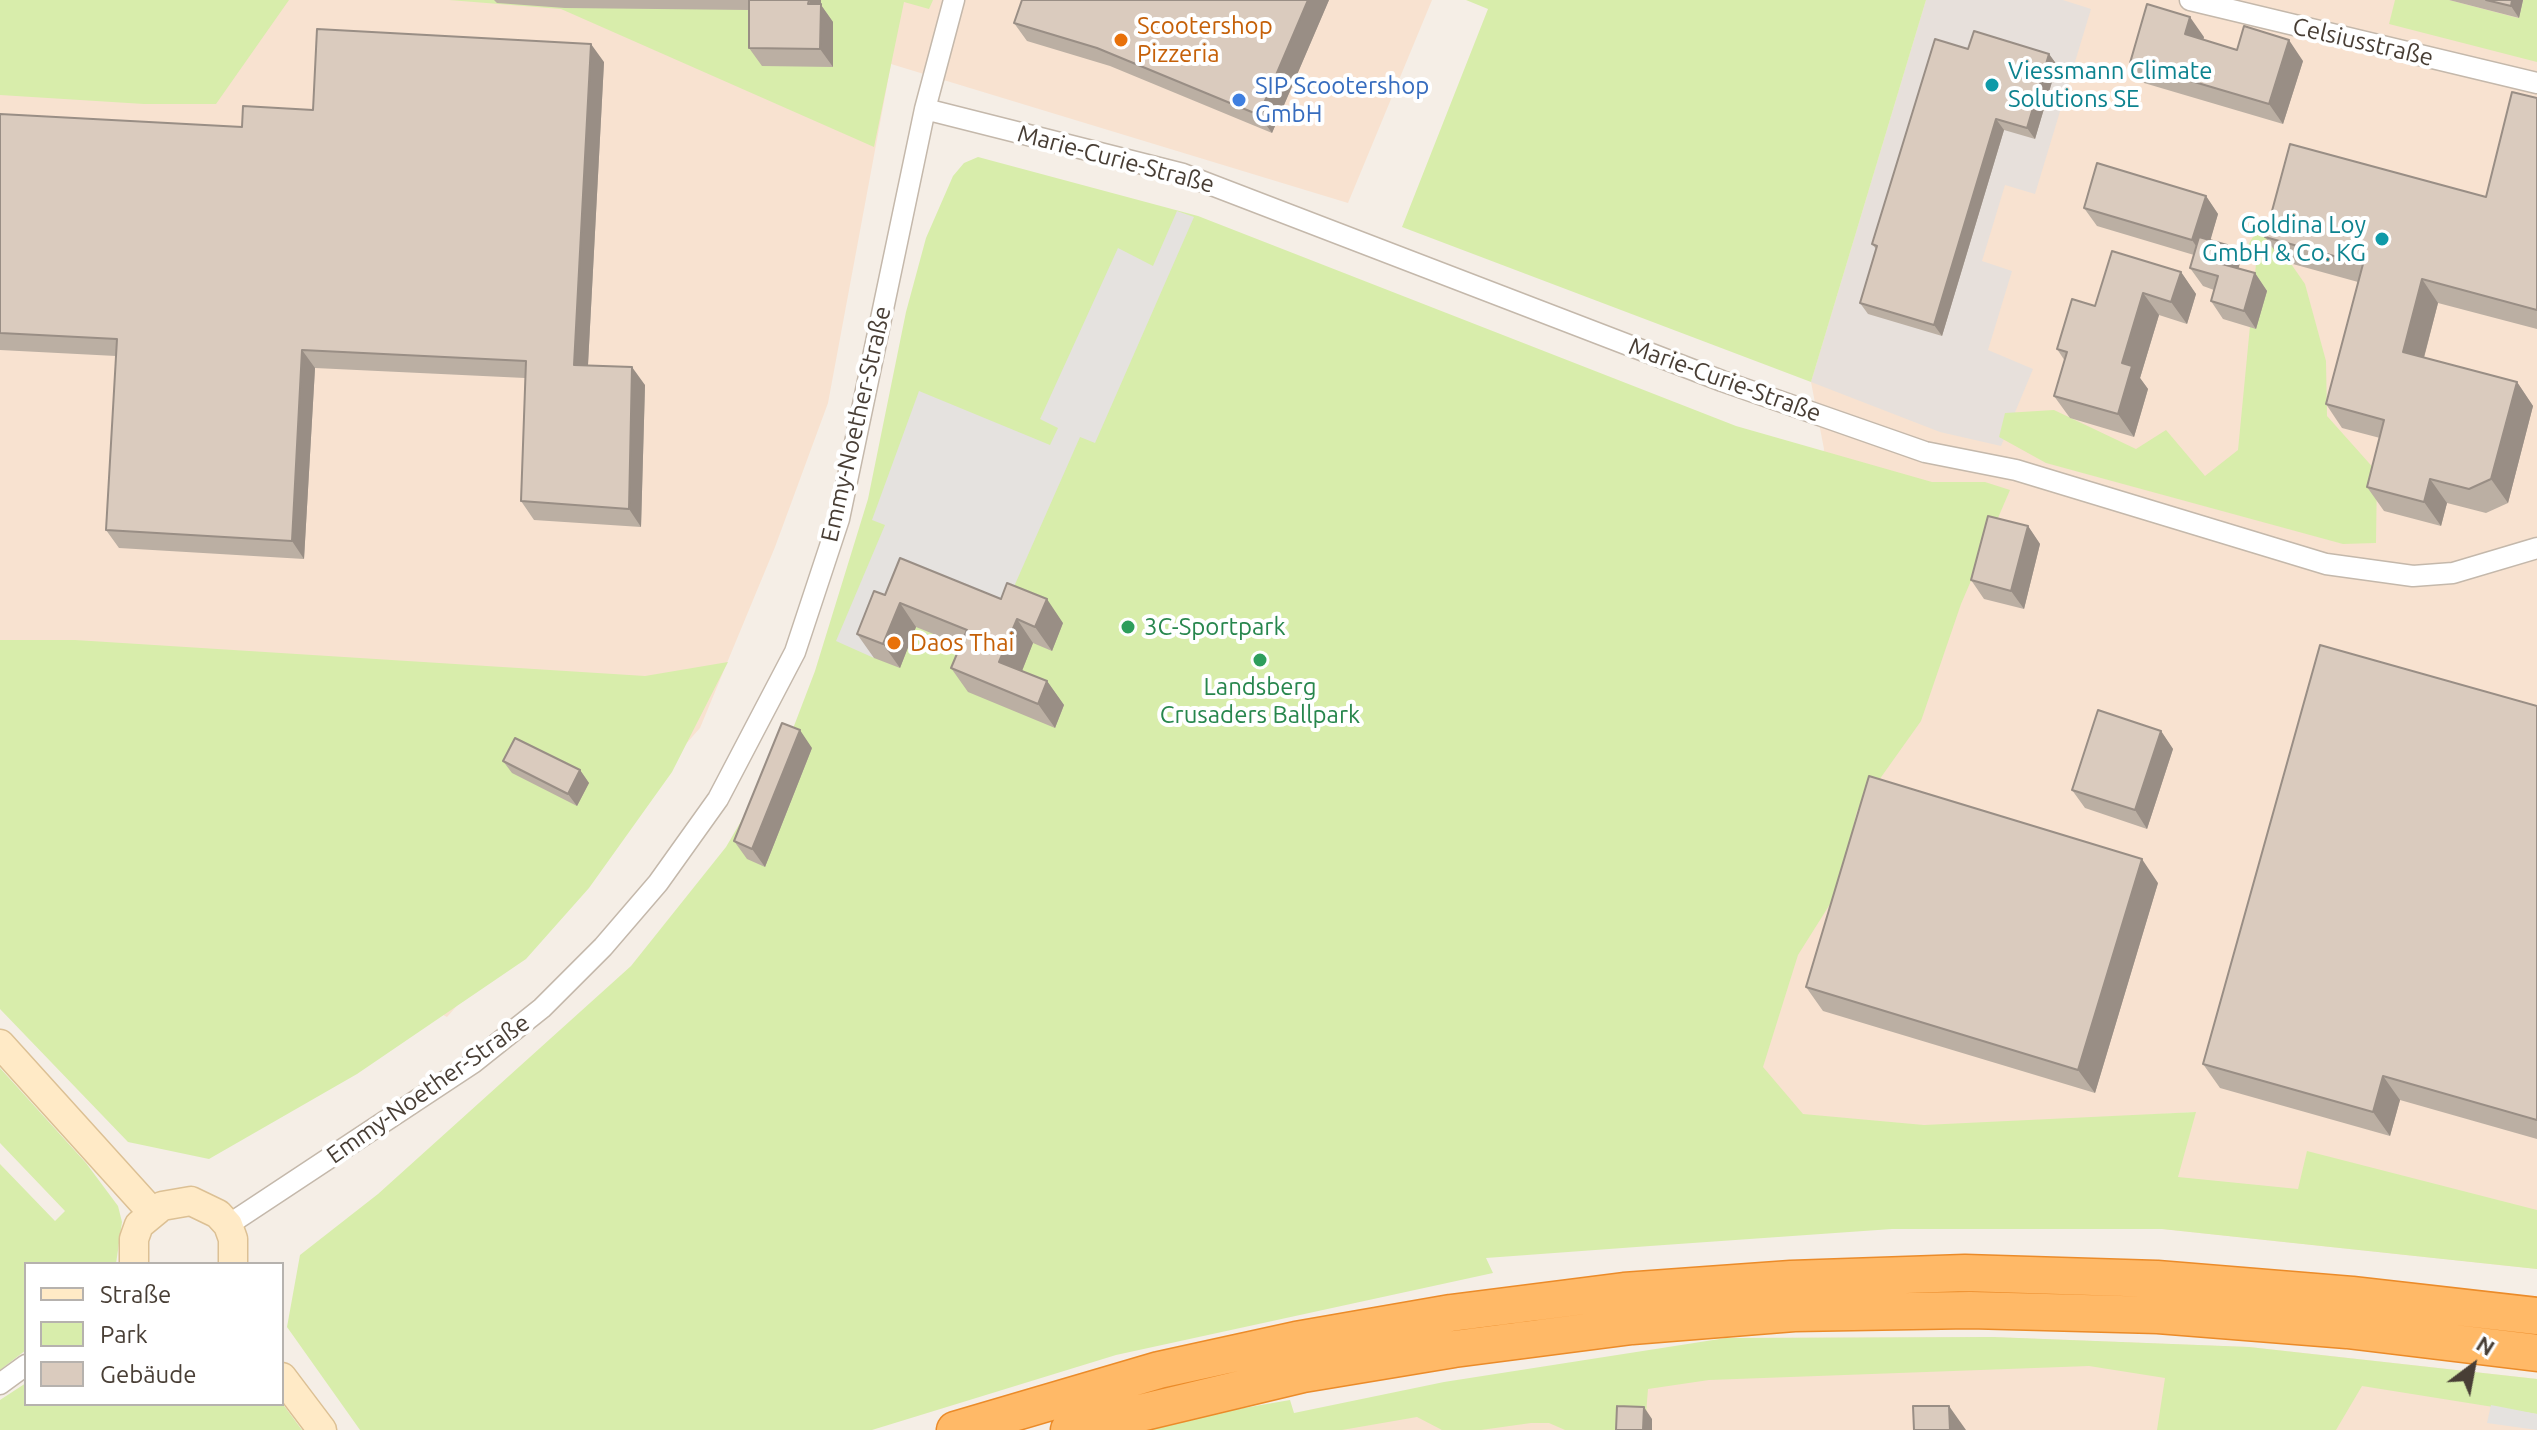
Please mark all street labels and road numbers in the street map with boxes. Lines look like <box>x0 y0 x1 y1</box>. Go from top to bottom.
street label: Celsiusstraße <box>2290 12 2436 72</box>
street label: Marie-Curie-Straße <box>1014 119 1218 199</box>
street label: Emmy-Noether-Straße <box>815 303 897 545</box>
street label: Marie-Curie-Straße <box>1625 332 1825 428</box>
street label: Emmy-Noether-Straße <box>321 1008 535 1170</box>

